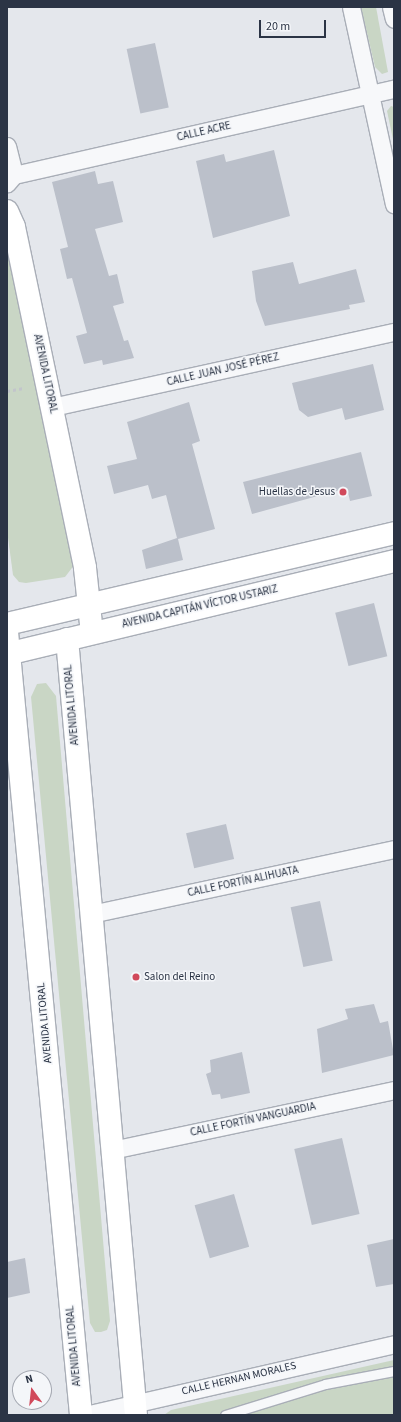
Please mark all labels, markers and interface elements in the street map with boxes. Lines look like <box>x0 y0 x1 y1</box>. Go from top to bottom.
scale bar <box>261 12 328 38</box>
text: 20 m <box>266 18 290 35</box>
street label: CALLE ACRE <box>176 119 232 145</box>
street label: AVENIDA LITORAL <box>30 333 60 415</box>
street label: CALLE JUAN JOSÉ PÉREZ <box>166 351 280 389</box>
place label: Huellas de Jesus <box>259 485 335 499</box>
marker: Huellas de Jesus <box>338 487 348 497</box>
street label: AVENIDA CAPITÁN VÍCTOR USTARIZ <box>121 583 279 631</box>
street label: AVENIDA LITORAL <box>62 664 82 746</box>
street label: CALLE FORTÍN ALIHUATA <box>186 864 300 900</box>
place label: Salon del Reino <box>144 970 215 984</box>
marker: Salon del Reino <box>131 972 141 982</box>
street label: AVENIDA LITORAL <box>35 982 55 1064</box>
street label: CALLE FORTÍN VANGUARDIA <box>189 1100 317 1140</box>
street label: AVENIDA LITORAL <box>64 1305 84 1387</box>
street label: CALLE HERNAN MORALES <box>180 1359 298 1399</box>
north arrow <box>12 1370 52 1410</box>
text: N <box>24 1371 34 1387</box>

